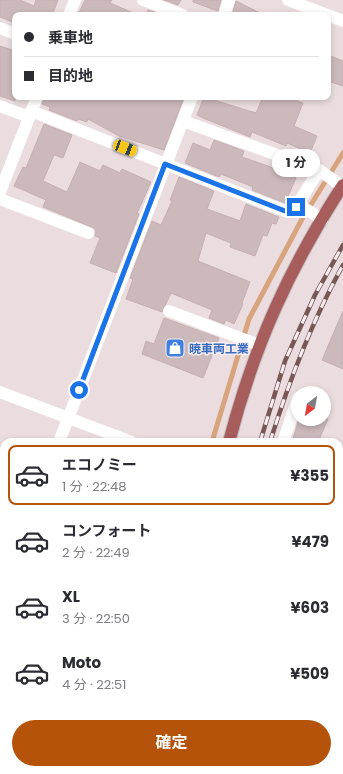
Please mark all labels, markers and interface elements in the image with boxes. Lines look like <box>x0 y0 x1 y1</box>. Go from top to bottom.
text: 乗車地 <box>48 27 93 48</box>
text: 目的地 <box>48 65 93 86</box>
car <box>112 138 138 158</box>
callout: 1 分 <box>272 149 320 177</box>
text: 1 分 <box>286 153 306 172</box>
route end <box>287 198 305 216</box>
shop icon: 暁車両工業 <box>164 337 186 359</box>
place label: 暁車両工業 <box>189 340 249 357</box>
route start <box>70 381 88 399</box>
north arrow <box>291 386 331 426</box>
map controls <box>291 386 331 426</box>
text: エコノミー <box>62 454 137 475</box>
icon: car <box>14 457 50 493</box>
text: ¥355 <box>290 465 329 486</box>
text: 1 分 · 22:48 <box>62 477 126 496</box>
text: コンフォート <box>62 520 152 541</box>
icon: car <box>14 523 50 559</box>
text: ¥479 <box>292 531 329 552</box>
text: 2 分 · 22:49 <box>62 543 130 562</box>
text: XL <box>62 586 80 607</box>
icon: car <box>14 589 50 625</box>
text: ¥603 <box>291 597 329 618</box>
text: 3 分 · 22:50 <box>62 609 130 628</box>
text: Moto <box>62 652 101 673</box>
icon: car <box>14 655 50 691</box>
text: ¥509 <box>290 663 329 684</box>
text: 4 分 · 22:51 <box>62 675 126 694</box>
button: 確定 <box>12 720 331 766</box>

